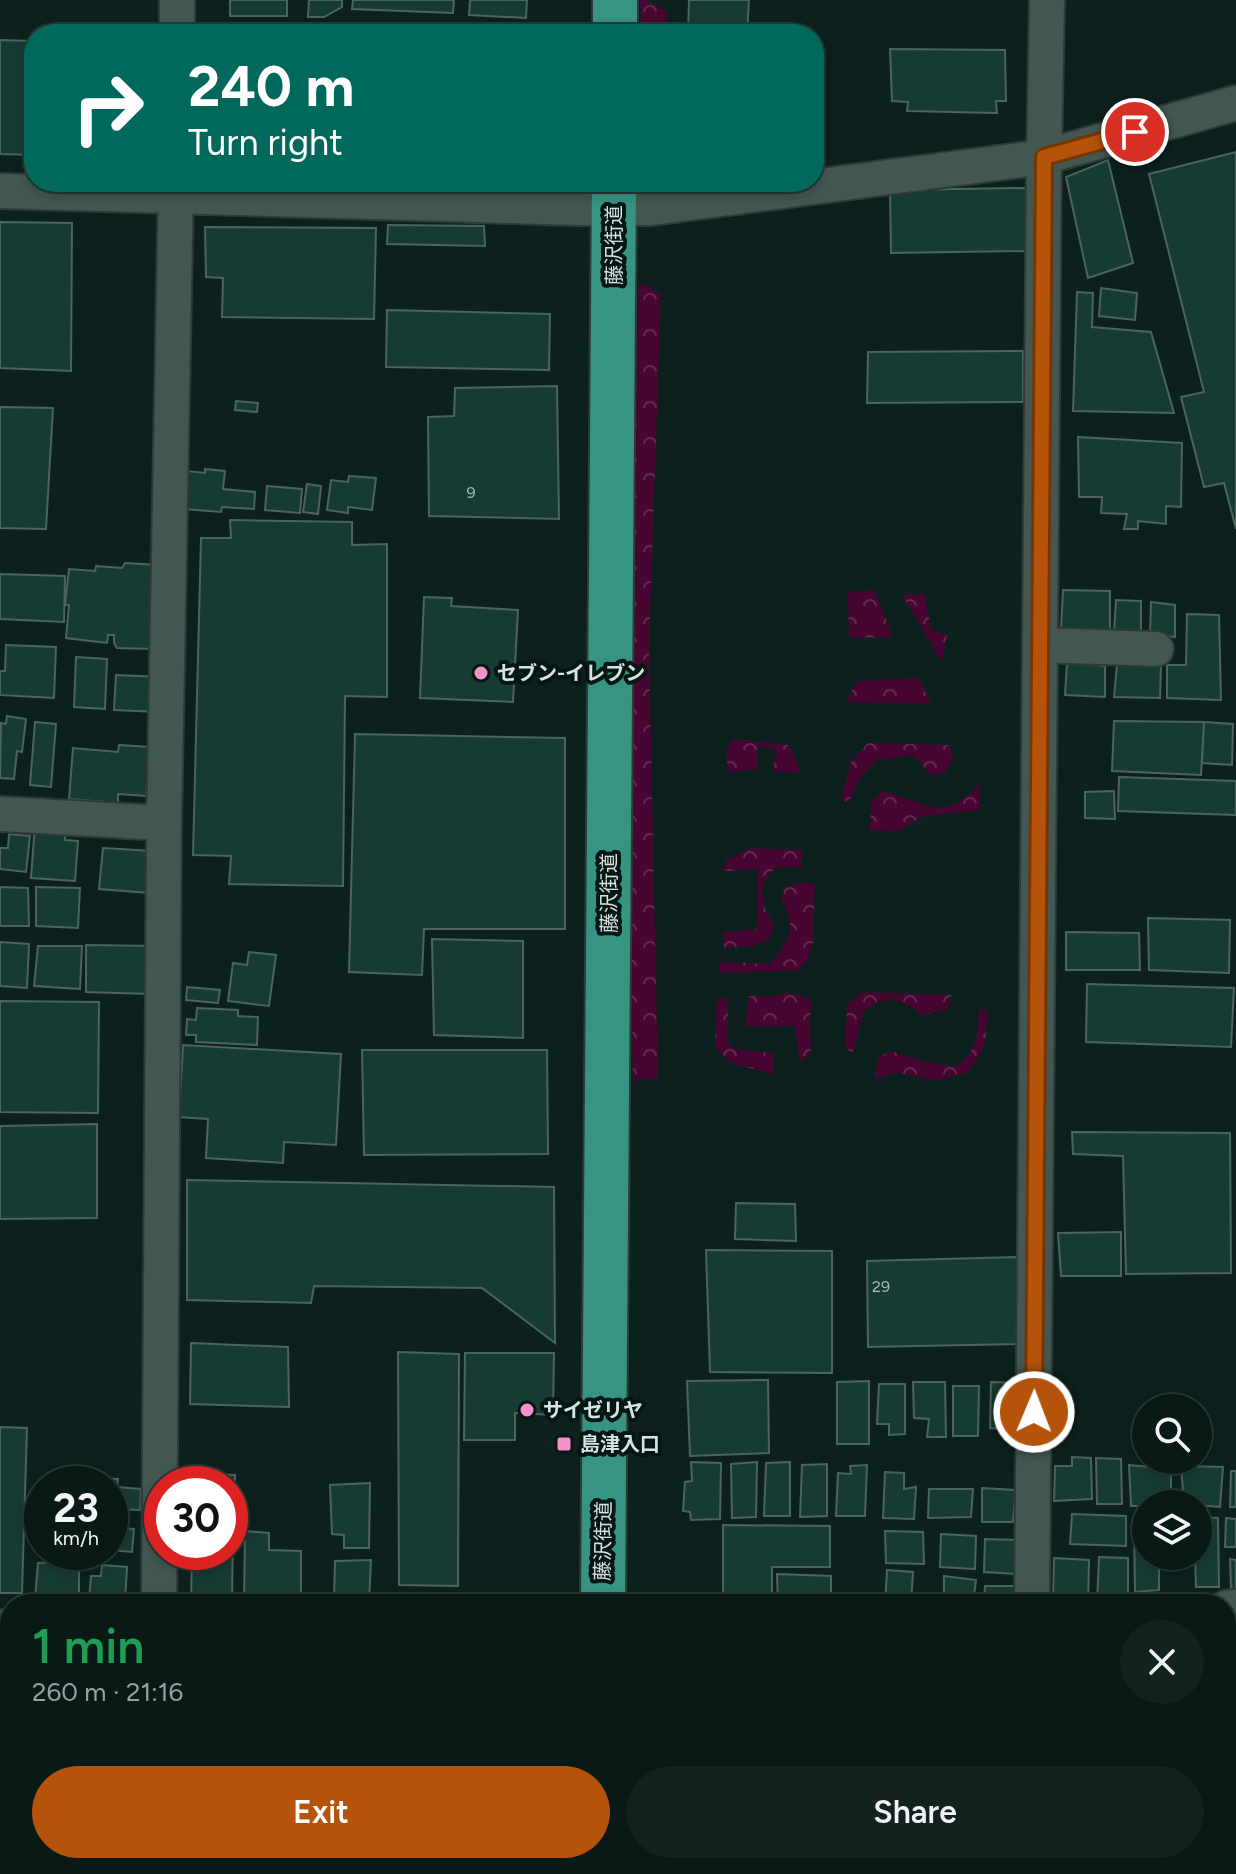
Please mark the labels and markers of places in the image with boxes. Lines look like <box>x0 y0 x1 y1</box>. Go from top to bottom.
pin <box>1101 98 1169 166</box>
place label: セブン-イレブン <box>497 661 645 685</box>
marker: セブン-イレブン <box>472 664 490 682</box>
place label: サイゼリヤ <box>543 1398 643 1422</box>
marker: サイゼリヤ <box>518 1401 536 1419</box>
place label: 島津入口 <box>580 1432 660 1456</box>
marker: 島津入口 <box>555 1435 573 1453</box>

